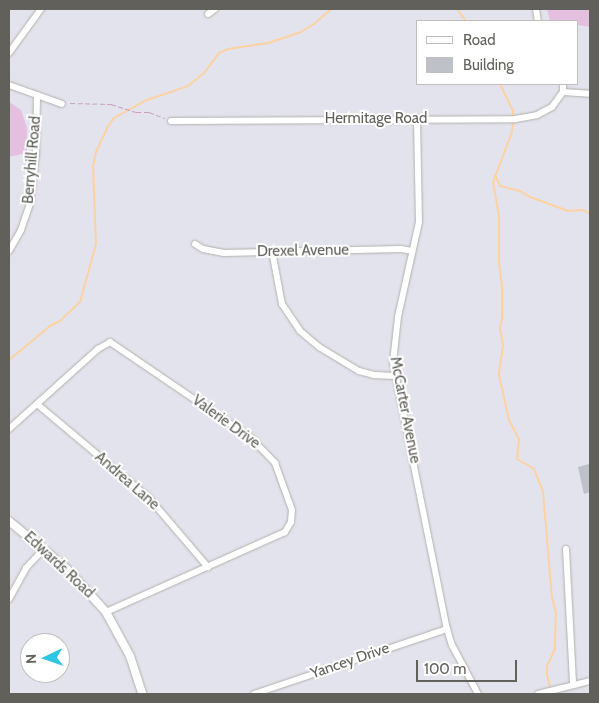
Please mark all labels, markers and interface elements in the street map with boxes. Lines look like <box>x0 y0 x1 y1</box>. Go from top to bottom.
legend <box>416 20 579 85</box>
text: Road <box>463 31 496 49</box>
text: Building <box>463 56 514 74</box>
street label: Hermitage Road <box>325 110 427 128</box>
street label: Berryhill Road <box>19 115 45 205</box>
street label: Drexel Avenue <box>257 241 349 261</box>
street label: McCarter Avenue <box>386 355 424 465</box>
street label: Valerie Drive <box>189 391 263 453</box>
street label: Andrea Lane <box>91 448 163 514</box>
street label: Edwards Road <box>20 528 98 602</box>
north arrow <box>20 633 70 683</box>
street label: Yancey Drive <box>308 639 392 683</box>
scale bar <box>419 650 520 682</box>
text: N <box>22 653 40 664</box>
text: 100 m <box>424 660 466 678</box>

